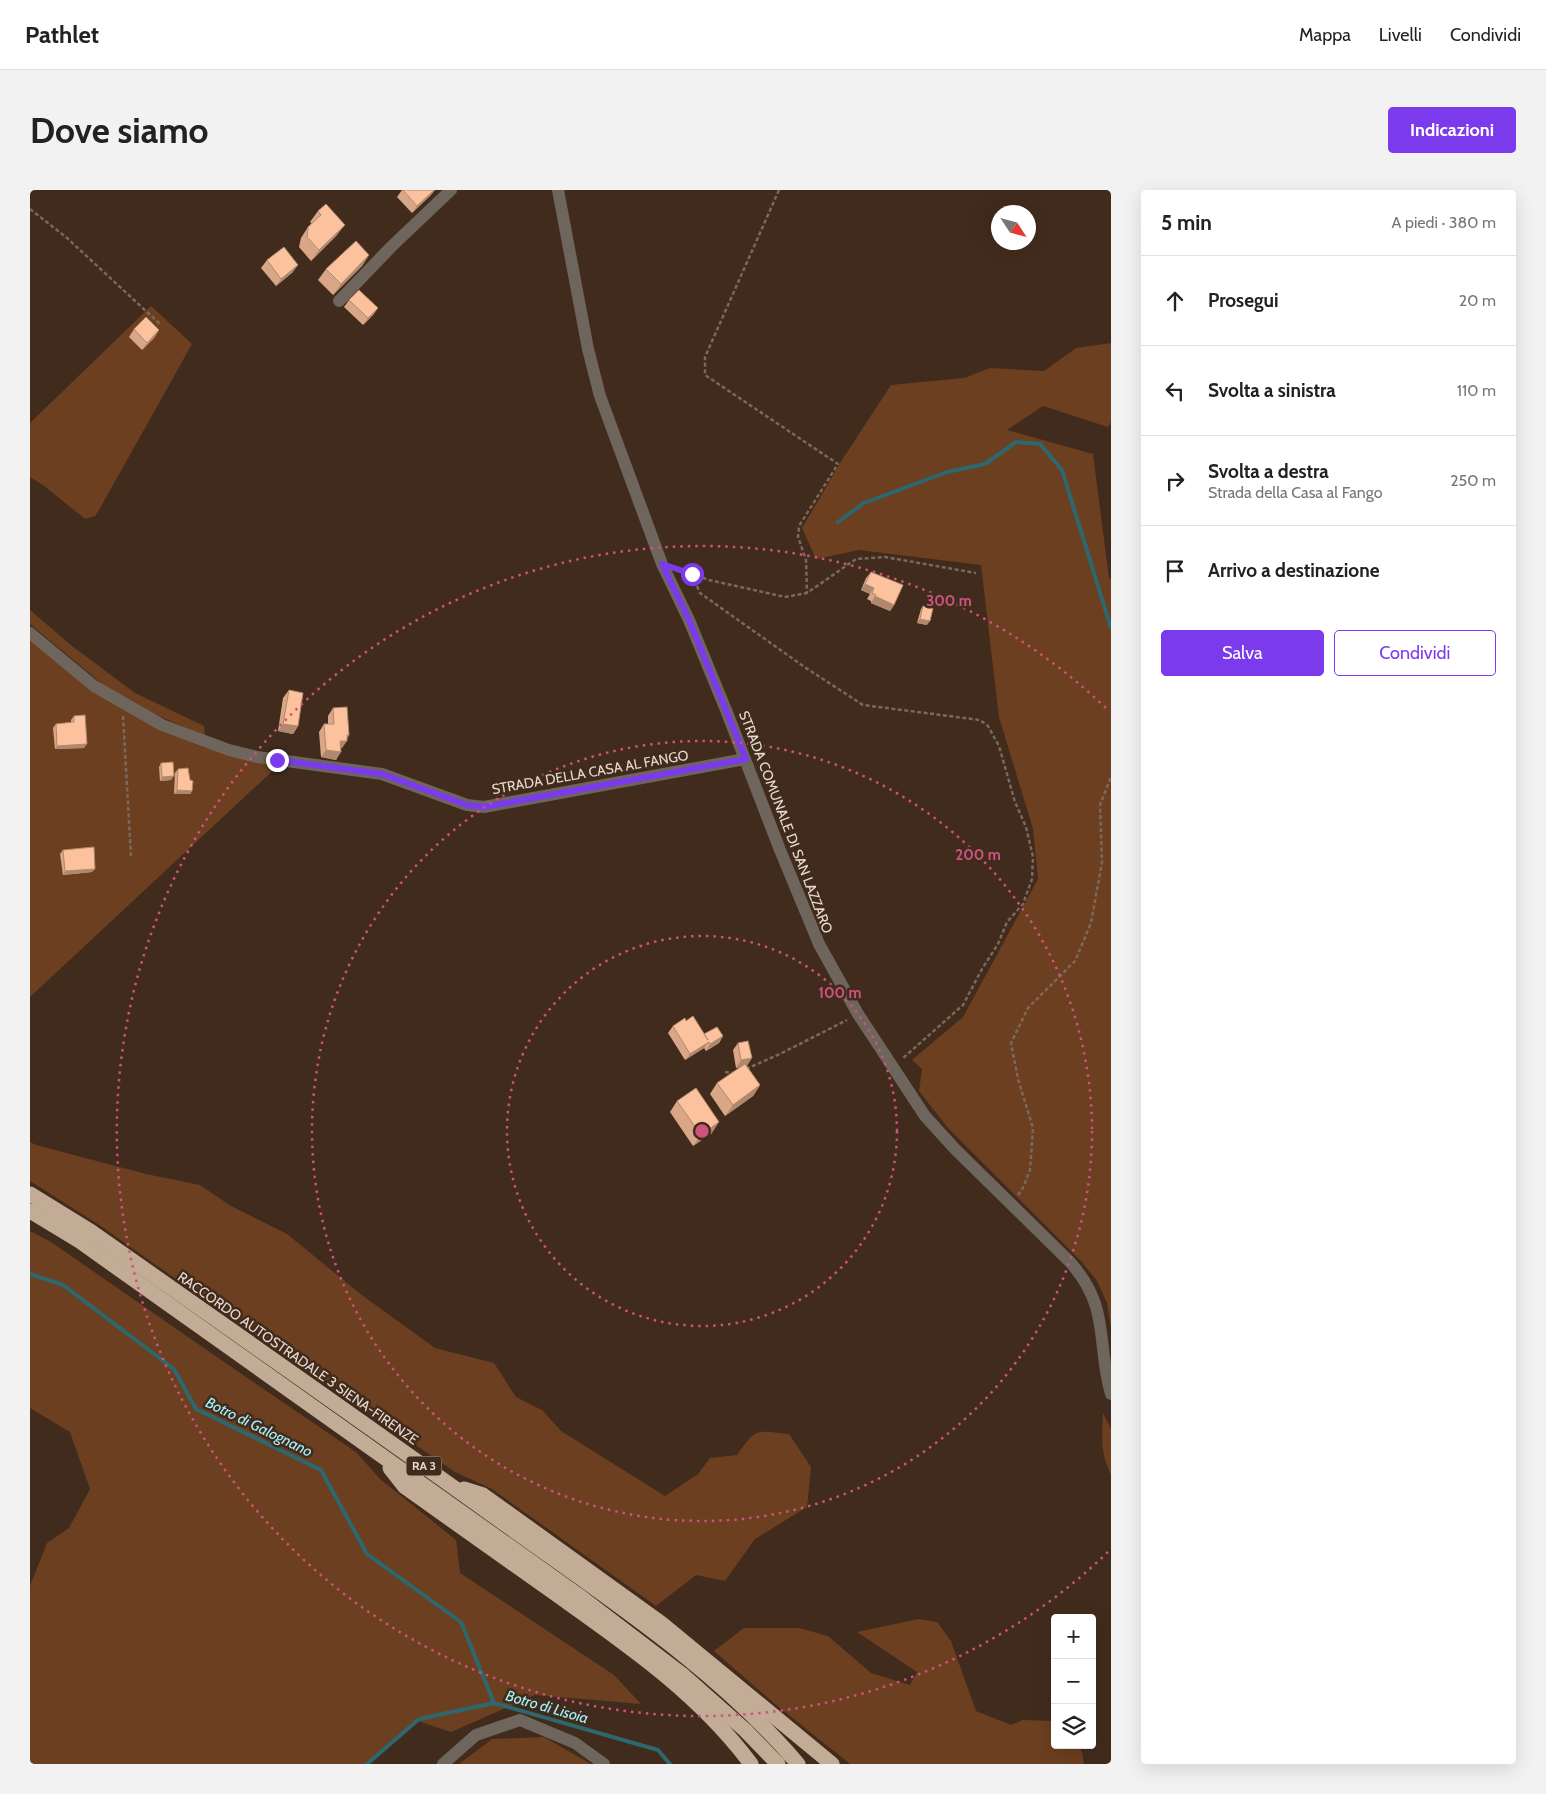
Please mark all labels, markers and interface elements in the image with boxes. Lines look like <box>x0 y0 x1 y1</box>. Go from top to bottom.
text: Pathlet <box>25 20 99 49</box>
text: Mappa <box>1299 24 1351 46</box>
text: Livelli <box>1379 24 1422 46</box>
text: Condividi <box>1450 24 1521 46</box>
button: Indicazioni <box>1388 107 1516 153</box>
text: Dove siamo <box>30 109 209 152</box>
north arrow <box>991 205 1036 250</box>
text: 5 min <box>1161 210 1212 235</box>
text: A piedi · 380 m <box>1392 213 1496 232</box>
icon: ahead <box>1161 287 1189 315</box>
text: Prosegui <box>1208 289 1279 312</box>
text: 20 m <box>1459 291 1496 310</box>
icon: left <box>1161 377 1189 405</box>
text: Svolta a sinistra <box>1208 379 1336 402</box>
text: 110 m <box>1457 381 1496 400</box>
text: Svolta a destra <box>1208 460 1329 483</box>
icon: right <box>1161 467 1189 495</box>
text: 250 m <box>1450 471 1496 490</box>
text: Strada della Casa al Fango <box>1208 483 1383 502</box>
icon: arrive <box>1161 557 1189 585</box>
text: Arrivo a destinazione <box>1208 559 1379 582</box>
route start <box>681 563 704 586</box>
text: 300 m <box>926 592 972 610</box>
button: Salva <box>1161 630 1324 676</box>
button: Condividi <box>1334 630 1496 676</box>
street label: STRADA COMUNALE DI SAN LAZZARO <box>735 708 837 936</box>
street label: STRADA DELLA CASA AL FANGO <box>490 746 690 798</box>
route end <box>266 749 289 772</box>
text: 200 m <box>955 846 1001 864</box>
text: 100 m <box>818 984 862 1002</box>
centre of rings <box>693 1122 711 1140</box>
street label: RACCORDO AUTOSTRADALE 3 SIENA-FIRENZE <box>174 1268 422 1449</box>
water label: Botro di Galognano <box>203 1393 316 1461</box>
road number: RA 3 <box>406 1456 442 1475</box>
map controls <box>1051 1614 1096 1749</box>
button: + <box>1051 1614 1096 1659</box>
button: − <box>1051 1659 1096 1704</box>
water label: Botro di Lisoia <box>504 1687 590 1727</box>
button: layers <box>1051 1704 1096 1749</box>

